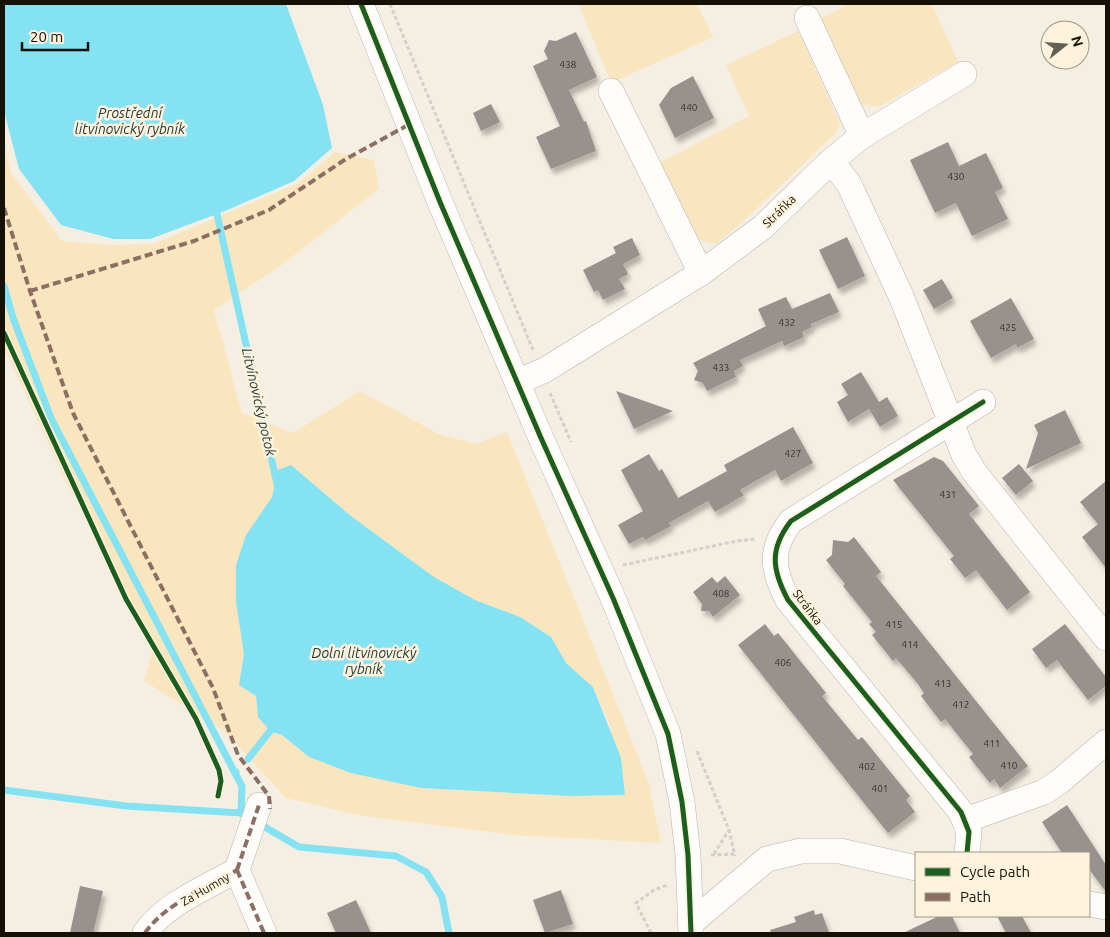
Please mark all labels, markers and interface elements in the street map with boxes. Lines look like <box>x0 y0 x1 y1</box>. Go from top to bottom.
scale bar <box>22 20 89 52</box>
north arrow <box>1040 20 1090 70</box>
text: 20 m <box>30 28 63 45</box>
text: N <box>1068 34 1087 49</box>
house number: 438 <box>560 59 577 70</box>
house number: 440 <box>681 102 698 113</box>
water label: Prostřední litvínovický rybník <box>75 105 186 137</box>
house number: 430 <box>948 171 965 182</box>
street label: Stráňka <box>760 192 798 230</box>
house number: 432 <box>779 317 795 328</box>
house number: 425 <box>1000 322 1016 333</box>
water label: Litvínovický potok <box>239 346 279 458</box>
house number: 433 <box>713 362 729 373</box>
house number: 427 <box>785 448 801 459</box>
house number: 431 <box>940 489 956 500</box>
street label: Stráňka <box>791 587 825 627</box>
house number: 408 <box>713 588 730 599</box>
house number: 415 <box>886 619 902 630</box>
house number: 414 <box>902 639 919 650</box>
water label: Dolní litvínovický rybník <box>312 645 417 677</box>
house number: 406 <box>775 657 792 668</box>
house number: 413 <box>935 678 951 689</box>
house number: 412 <box>953 699 969 710</box>
house number: 411 <box>984 738 1000 749</box>
house number: 410 <box>1001 760 1018 771</box>
house number: 402 <box>859 761 875 772</box>
house number: 401 <box>872 783 888 794</box>
legend <box>915 852 1090 917</box>
text: Cycle path <box>960 863 1030 880</box>
street label: Za Humny <box>178 870 232 908</box>
text: Path <box>960 888 991 905</box>

